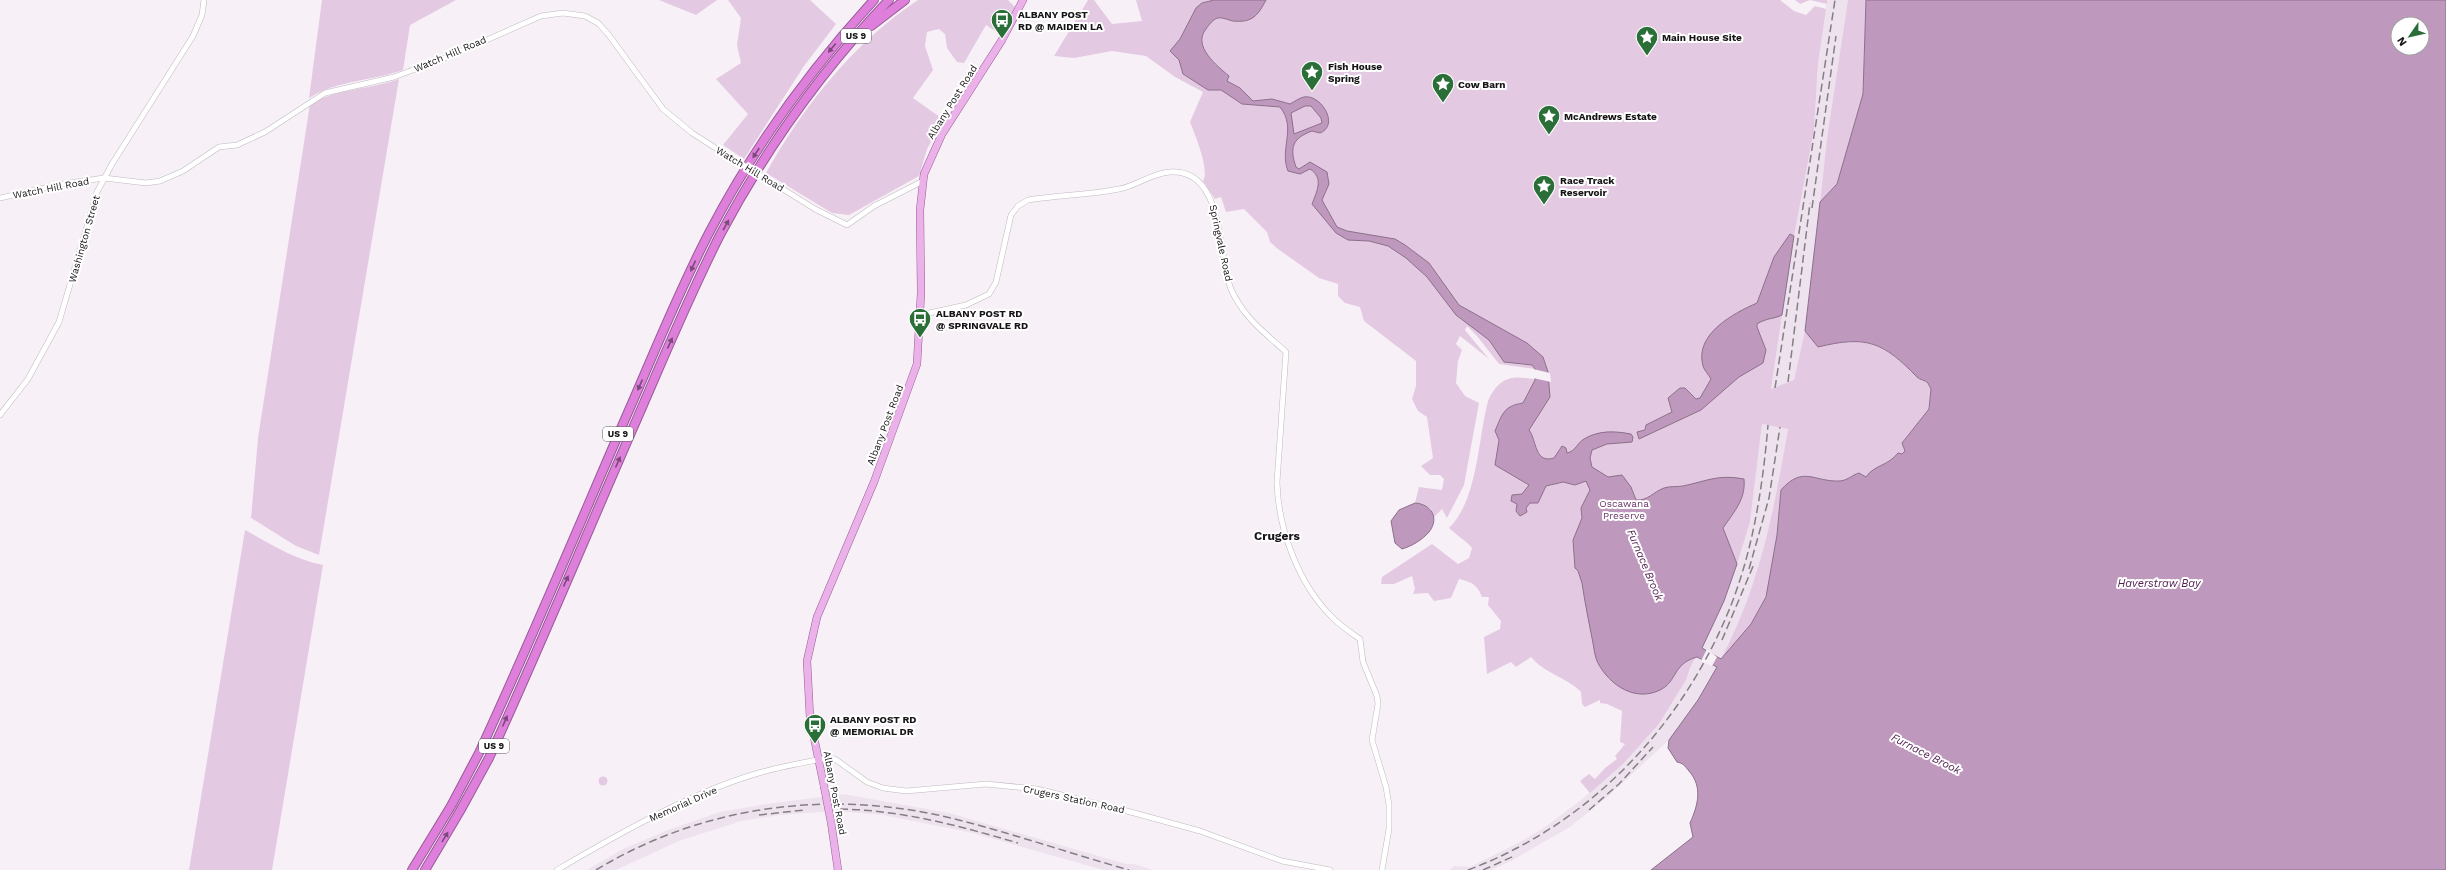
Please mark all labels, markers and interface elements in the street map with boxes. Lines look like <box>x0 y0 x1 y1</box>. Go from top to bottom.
bus stop icon: ALBANY POST RD @ MAIDEN LA <box>989 7 1015 40</box>
place label: ALBANY POST RD @ MAIDEN LA <box>1018 9 1103 32</box>
north arrow <box>2390 16 2430 56</box>
place icon: Main House Site <box>1634 24 1660 57</box>
road number: US 9 <box>841 29 871 43</box>
place label: Main House Site <box>1662 32 1742 43</box>
street label: Watch Hill Road <box>412 34 488 74</box>
text: N <box>2394 34 2410 48</box>
one-way arrow <box>828 43 837 53</box>
place icon: Fish House Spring <box>1299 59 1325 92</box>
place label: Fish House Spring <box>1328 61 1382 84</box>
street label: Albany Post Road <box>925 63 979 141</box>
place icon: Cow Barn <box>1430 71 1456 104</box>
place label: Cow Barn <box>1458 79 1505 90</box>
place icon: McAndrews Estate <box>1536 103 1562 136</box>
place label: McAndrews Estate <box>1564 111 1657 122</box>
street label: Watch Hill Road <box>714 144 786 194</box>
one-way arrow <box>752 147 759 159</box>
place icon: Race Track Reservoir <box>1531 173 1557 206</box>
street label: Watch Hill Road <box>12 175 90 201</box>
place label: Race Track Reservoir <box>1560 175 1615 198</box>
street label: Washington Street <box>66 193 102 284</box>
street label: Springvale Road <box>1207 204 1235 282</box>
one-way arrow <box>722 219 729 231</box>
one-way arrow <box>690 261 696 272</box>
bus stop icon: ALBANY POST RD @ SPRINGVALE RD <box>907 306 933 339</box>
place label: ALBANY POST RD @ SPRINGVALE RD <box>936 308 1028 331</box>
one-way arrow <box>667 337 673 348</box>
one-way arrow <box>637 380 643 391</box>
street label: Albany Post Road <box>865 383 905 467</box>
road number: US 9 <box>603 427 633 441</box>
one-way arrow <box>615 456 621 468</box>
park label: Oscawana Preserve <box>1599 498 1649 521</box>
water label: Furnace Brook <box>1624 527 1666 604</box>
district label: Crugers <box>1254 529 1301 543</box>
one-way arrow <box>564 575 570 587</box>
water label: Haverstraw Bay <box>2117 577 2202 590</box>
bus stop icon: ALBANY POST RD @ MEMORIAL DR <box>802 712 828 745</box>
place label: ALBANY POST RD @ MEMORIAL DR <box>830 714 917 737</box>
one-way arrow <box>502 716 508 727</box>
water label: Furnace Brook <box>1889 731 1964 778</box>
road number: US 9 <box>479 739 509 753</box>
street label: Albany Post Road <box>821 750 849 836</box>
street label: Crugers Station Road <box>1022 783 1126 815</box>
street label: Memorial Drive <box>647 784 719 824</box>
one-way arrow <box>442 831 449 843</box>

